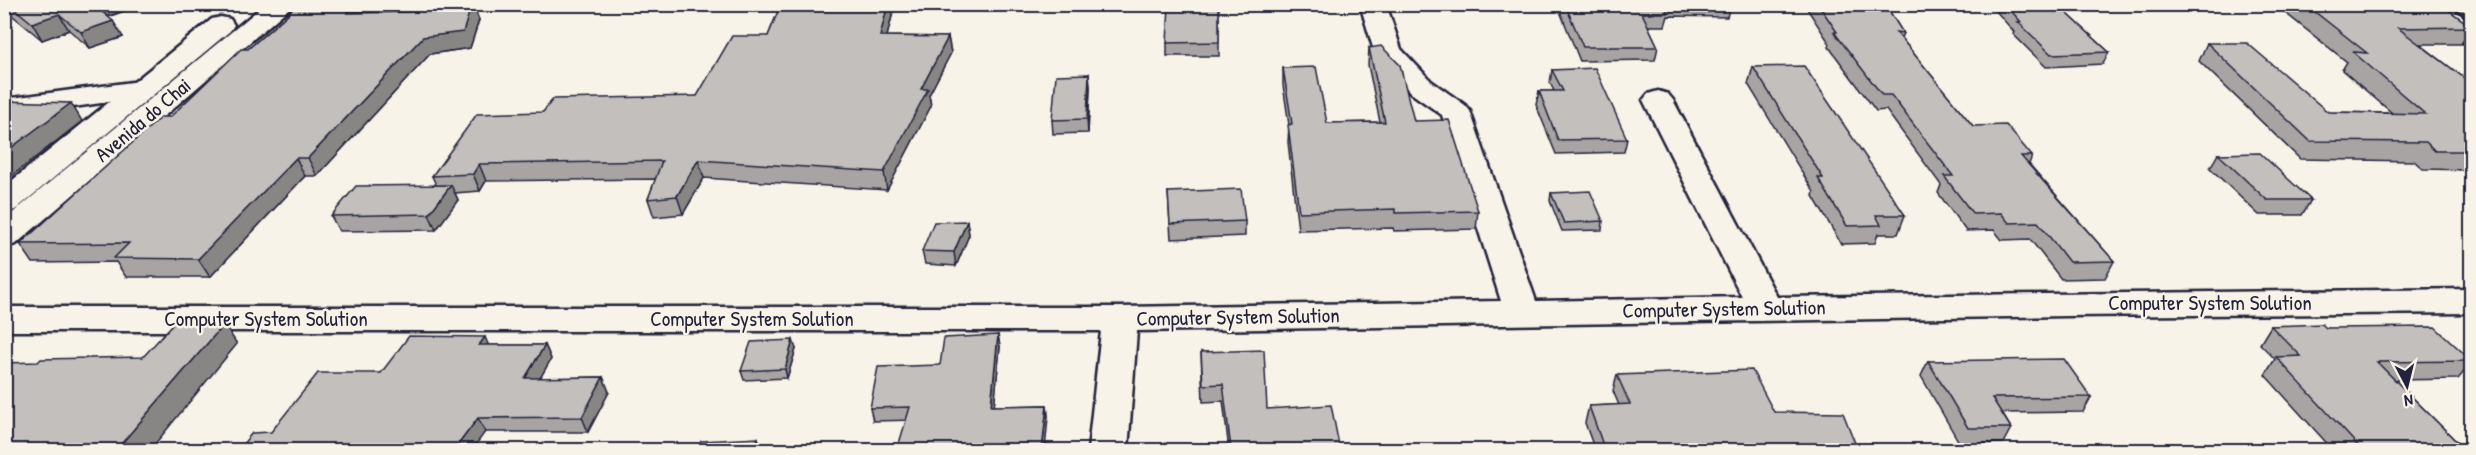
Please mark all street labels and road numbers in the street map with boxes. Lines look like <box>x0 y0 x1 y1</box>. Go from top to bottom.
street label: Avenida do Chai <box>88 71 197 168</box>
street label: Computer System Solution <box>2108 288 2312 317</box>
street label: Computer System Solution <box>1622 292 1826 325</box>
street label: Computer System Solution <box>1136 300 1340 333</box>
street label: Computer System Solution <box>164 304 368 333</box>
street label: Computer System Solution <box>650 304 854 333</box>

